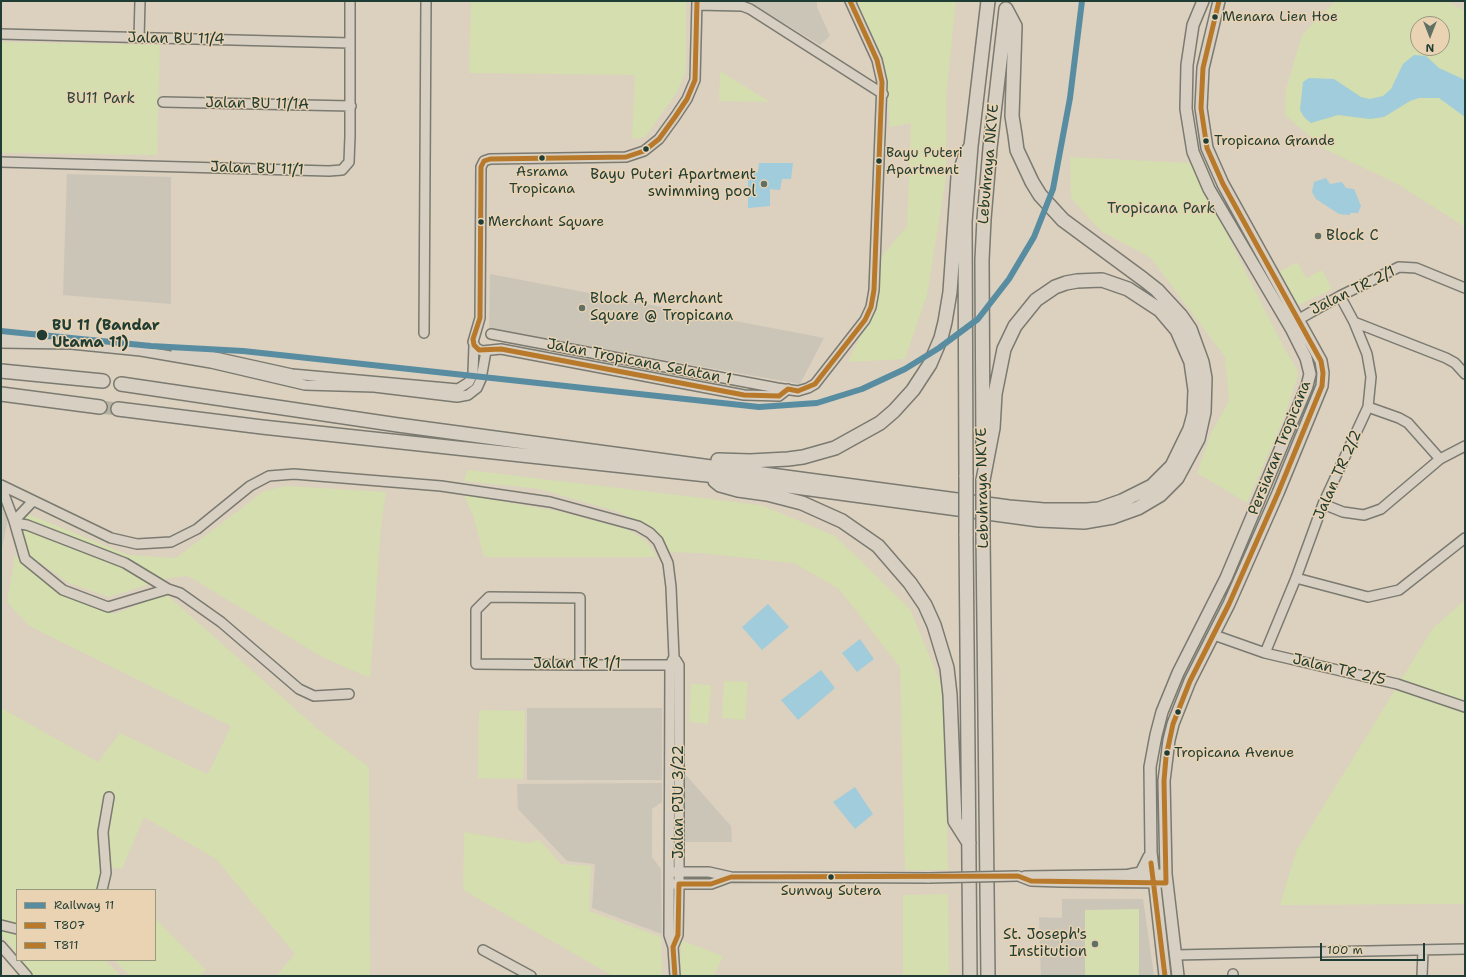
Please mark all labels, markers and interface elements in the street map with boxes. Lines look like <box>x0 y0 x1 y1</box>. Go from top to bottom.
place label: Menara Lien Hoe <box>1222 9 1338 25</box>
marker: Menara Lien Hoe <box>1210 12 1220 22</box>
north arrow <box>1410 16 1450 56</box>
street label: Jalan BU 11/4 <box>127 29 225 49</box>
text: N <box>1426 40 1434 55</box>
park label: BU11 Park <box>67 90 135 108</box>
street label: Jalan BU 11/1A <box>205 94 309 114</box>
street label: Lebuhraya NKVE <box>975 103 1003 225</box>
place label: Tropicana Grande <box>1214 133 1335 149</box>
marker: Tropicana Grande <box>1201 136 1211 146</box>
unlabelled marker <box>641 144 651 154</box>
place label: Bayu Puteri Apartment <box>886 145 963 178</box>
marker: Asrama Tropicana <box>537 153 547 163</box>
marker: Bayu Puteri Apartment <box>874 156 884 166</box>
street label: Jalan BU 11/1 <box>210 158 304 180</box>
place label: Asrama Tropicana <box>509 164 575 196</box>
place label: Bayu Puteri Apartment swimming pool <box>590 166 756 201</box>
marker: Bayu Puteri Apartment swimming pool <box>759 179 769 189</box>
park label: Tropicana Park <box>1107 200 1215 218</box>
place label: Merchant Square <box>488 214 604 230</box>
marker: Merchant Square <box>476 217 486 227</box>
place label: Block C <box>1326 227 1379 245</box>
marker: Block C <box>1313 231 1323 241</box>
street label: Jalan TR 2/1 <box>1308 263 1398 319</box>
place label: Block A, Merchant Square @ Tropicana <box>590 290 733 325</box>
marker: Block A, Merchant Square @ Tropicana <box>577 303 587 313</box>
place label: BU 11 (Bandar Utama 11) <box>52 317 160 352</box>
marker: BU 11 (Bandar Utama 11) <box>35 328 49 342</box>
street label: Jalan Tropicana Selatan 1 <box>545 335 733 389</box>
street label: Persiaran Tropicana <box>1245 378 1315 518</box>
street label: Lebuhraya NKVE <box>973 427 993 549</box>
street label: Jalan TR 2/2 <box>1310 427 1366 523</box>
street label: Jalan TR 2/5 <box>1291 651 1387 689</box>
street label: Jalan TR 1/1 <box>533 655 621 673</box>
unlabelled marker <box>1173 707 1183 717</box>
street label: Jalan PJU 3/22 <box>670 745 688 859</box>
place label: Tropicana Avenue <box>1174 745 1294 761</box>
marker: Tropicana Avenue <box>1162 748 1172 758</box>
marker: Sunway Sutera <box>826 872 836 882</box>
place label: Sunway Sutera <box>781 883 881 899</box>
legend <box>16 889 156 961</box>
text: Railway 11 <box>54 897 114 913</box>
text: T807 <box>54 917 85 933</box>
place label: St. Joseph's Institution <box>1003 926 1087 961</box>
scale bar <box>1322 935 1427 961</box>
text: T811 <box>54 937 78 953</box>
marker: St. Joseph's Institution <box>1090 939 1100 949</box>
text: 100 m <box>1327 942 1363 958</box>

